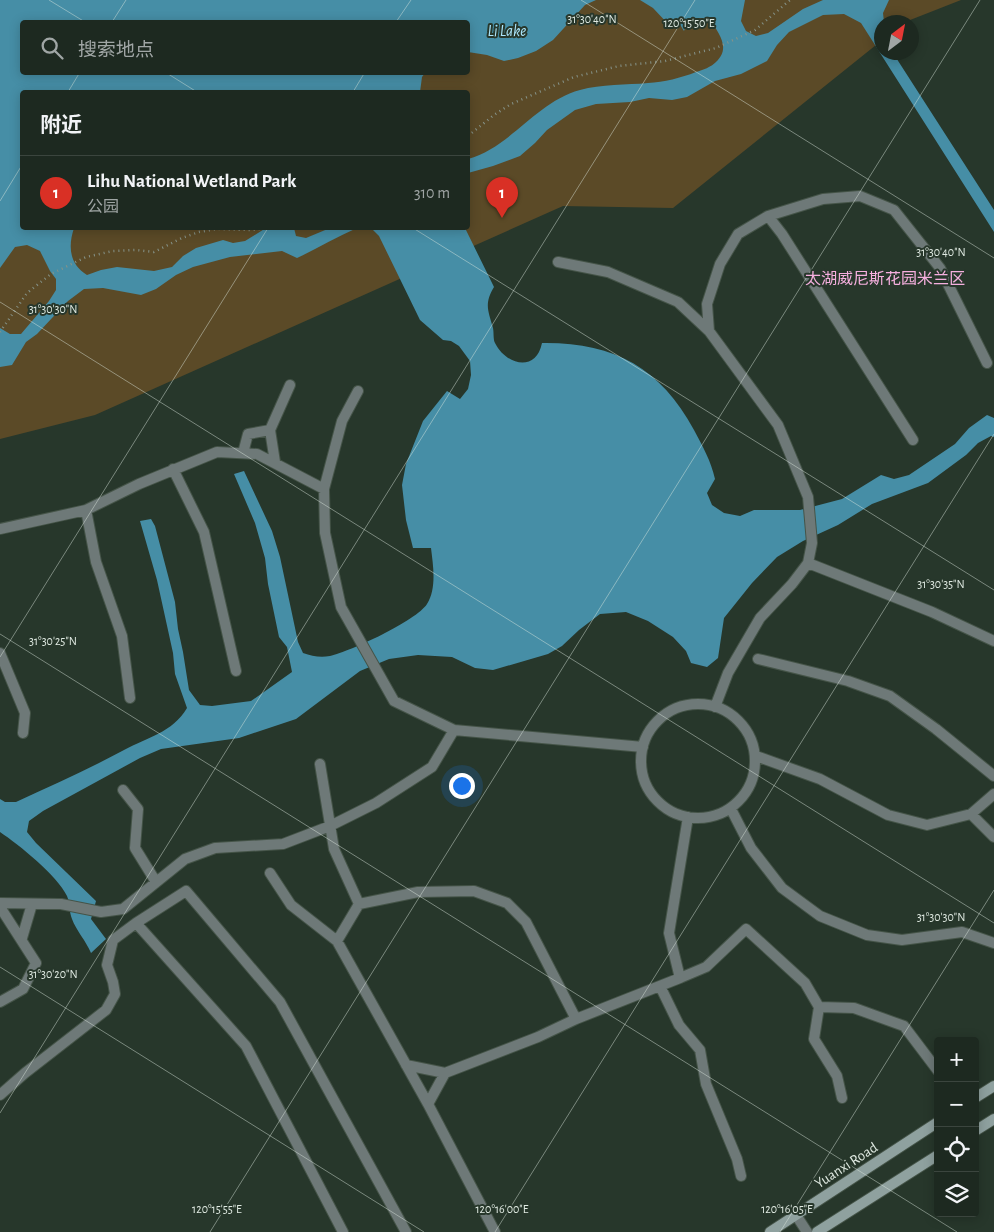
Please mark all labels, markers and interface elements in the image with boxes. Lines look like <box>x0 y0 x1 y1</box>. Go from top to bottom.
text: 31°30'40"N <box>567 13 617 25</box>
north arrow <box>874 15 919 60</box>
text: 120°15'50"E <box>663 17 715 29</box>
search box <box>20 20 470 75</box>
water label: Li Lake <box>488 23 526 39</box>
icon: search <box>38 34 66 62</box>
text: 搜索地点 <box>78 41 154 60</box>
text: 附近 <box>40 115 82 136</box>
text: Lihu National Wetland Park <box>87 172 296 191</box>
pin: 1 <box>486 177 518 218</box>
text: 1 <box>53 185 59 201</box>
text: 310 m <box>414 185 450 201</box>
text: 公园 <box>87 199 119 215</box>
text: 31°30'40"N <box>916 246 966 258</box>
district label: 太湖威尼斯花园米兰区 <box>805 270 965 287</box>
text: 31°30'30"N <box>29 303 77 315</box>
text: 31°30'35"N <box>917 578 965 590</box>
text: 31°30'25"N <box>29 635 77 647</box>
your location <box>449 773 475 799</box>
text: 31°30'30"N <box>917 911 965 923</box>
text: 31°30'20"N <box>28 968 78 980</box>
map controls <box>934 1037 979 1217</box>
button: + <box>934 1037 979 1082</box>
button: − <box>934 1082 979 1127</box>
button: locate <box>934 1127 979 1172</box>
street label: Yuanxi Road <box>812 1140 881 1191</box>
button: layers <box>934 1172 979 1217</box>
text: 120°15'55"E <box>192 1203 242 1215</box>
text: 120°16'00"E <box>475 1203 529 1215</box>
text: 120°16'05"E <box>761 1203 813 1215</box>

